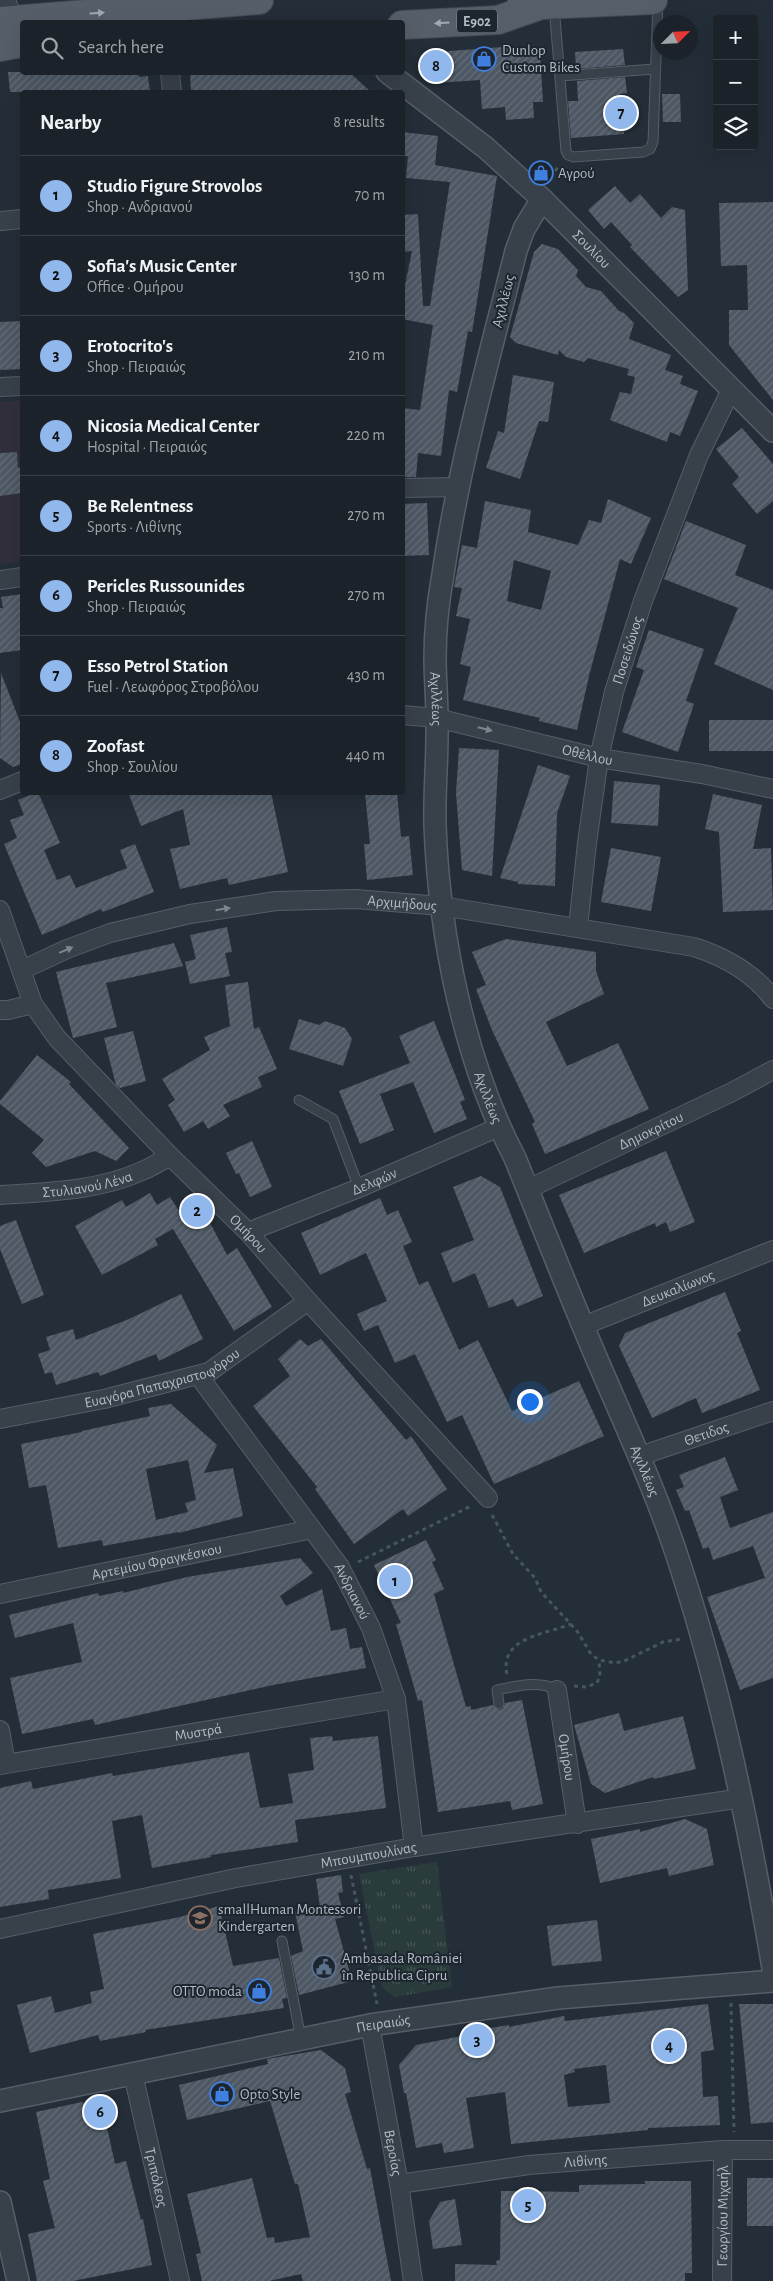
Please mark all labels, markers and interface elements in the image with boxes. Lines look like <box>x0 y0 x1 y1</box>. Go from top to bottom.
one-way arrow <box>89 8 105 16</box>
road number: E902 <box>457 10 497 32</box>
north arrow <box>653 15 698 60</box>
map controls <box>713 15 758 150</box>
button: + <box>713 15 758 60</box>
one-way arrow <box>434 19 450 27</box>
search box <box>20 20 405 75</box>
icon: search <box>38 34 66 62</box>
text: Search here <box>78 38 164 57</box>
place label: Dunlop Custom Bikes <box>502 43 580 75</box>
shop icon: Dunlop Custom Bikes <box>471 46 497 72</box>
pin: 8 <box>420 47 452 85</box>
button: − <box>713 60 758 105</box>
pin: 7 <box>605 94 637 132</box>
button: layers <box>713 105 758 150</box>
text: Nearby <box>40 112 101 133</box>
text: 8 results <box>333 114 385 130</box>
shop icon: Αγρού <box>528 160 554 186</box>
place label: Αγρού <box>558 166 595 181</box>
text: Studio Figure Strovolos <box>87 177 262 196</box>
text: 1 <box>53 187 59 203</box>
text: 70 m <box>354 187 385 203</box>
text: Shop · Ανδριανού <box>87 199 193 215</box>
street label: Σουλίου <box>569 227 613 271</box>
text: Sofia's Music Center <box>87 257 237 276</box>
text: 2 <box>52 267 60 283</box>
text: 130 m <box>349 267 385 283</box>
street label: Αχιλλέως <box>490 273 517 329</box>
text: Office · Ομήρου <box>87 279 184 295</box>
text: Erotocrito's <box>87 337 173 356</box>
text: 3 <box>53 347 59 363</box>
text: 210 m <box>348 347 385 363</box>
text: Shop · Πειραιώς <box>87 359 186 375</box>
text: Nicosia Medical Center <box>87 417 259 436</box>
text: 4 <box>52 427 60 443</box>
text: 220 m <box>347 427 385 443</box>
text: Hospital · Πειραιώς <box>87 439 207 455</box>
text: Be Relentness <box>87 497 193 516</box>
text: 5 <box>53 507 59 523</box>
text: 270 m <box>347 507 385 523</box>
text: Sports · Λιθίνης <box>87 519 182 535</box>
text: Pericles Russounides <box>87 577 245 596</box>
text: 6 <box>52 587 60 603</box>
text: 270 m <box>347 587 385 603</box>
text: Shop · Πειραιώς <box>87 599 186 615</box>
street label: Ποσειδώνος <box>610 614 646 686</box>
text: Esso Petrol Station <box>87 657 228 676</box>
text: 7 <box>53 667 59 683</box>
text: 430 m <box>347 667 385 683</box>
street label: Αχιλλέως <box>427 671 444 726</box>
text: Fuel · Λεωφόρος Στροβόλου <box>87 679 259 695</box>
one-way arrow <box>477 725 492 733</box>
text: Zoofast <box>87 737 145 756</box>
street label: Οθέλλου <box>560 742 614 768</box>
text: 8 <box>52 747 60 763</box>
text: 440 m <box>346 747 385 763</box>
text: Shop · Σουλίου <box>87 759 178 775</box>
street label: Αρχιμήδους <box>367 893 437 914</box>
one-way arrow <box>215 904 231 912</box>
one-way arrow <box>59 946 74 954</box>
street label: Αχιλλέως <box>471 1070 505 1126</box>
street label: Δημοκρίτου <box>616 1109 686 1153</box>
street label: Δελφών <box>350 1165 399 1198</box>
street label: Στυλιανού Λένα <box>42 1169 135 1200</box>
pin: 2 <box>181 1192 213 1230</box>
street label: Ομήρου <box>227 1212 270 1256</box>
street label: Δευκαλίωνος <box>640 1267 716 1310</box>
street label: Ευαγόρα Παπαχριστοφόρου <box>83 1346 243 1411</box>
your location <box>517 1389 543 1415</box>
street label: Θετιδος <box>682 1420 731 1448</box>
street label: Αχιλλέως <box>627 1443 662 1499</box>
street label: Αρτεμίου Φραγκέσκου <box>90 1541 223 1583</box>
street label: Ανδριανού <box>331 1561 372 1622</box>
pin: 1 <box>379 1562 411 1600</box>
street label: Μυστρά <box>174 1721 223 1744</box>
street label: Ομήρου <box>556 1733 577 1782</box>
street label: Μπουμπουλίνας <box>319 1840 418 1871</box>
place label: smallHuman Montessori Kindergarten <box>218 1902 361 1934</box>
school or university icon: smallHuman Montessori Kindergarten <box>187 1905 213 1931</box>
place label: Ambasada României în Republica Cipru <box>341 1951 463 1983</box>
public building icon: Ambasada României în Republica Cipru <box>311 1954 337 1980</box>
shop icon: OTTO moda <box>246 1978 272 2004</box>
place label: OTTO moda <box>173 1984 242 1999</box>
street label: Πειραιώς <box>355 2012 411 2036</box>
pin: 3 <box>461 2021 493 2059</box>
pin: 4 <box>653 2027 685 2065</box>
shop icon: Opto Style <box>209 2081 235 2107</box>
place label: Opto Style <box>240 2087 301 2102</box>
pin: 6 <box>84 2093 116 2131</box>
street label: Βεροίας <box>381 2129 404 2177</box>
street label: Τριπόλεος <box>142 2146 170 2209</box>
street label: Λιθίνης <box>563 2152 608 2170</box>
street label: Γεωργίου Μιχαήλ <box>715 2165 731 2267</box>
pin: 5 <box>512 2186 544 2224</box>

